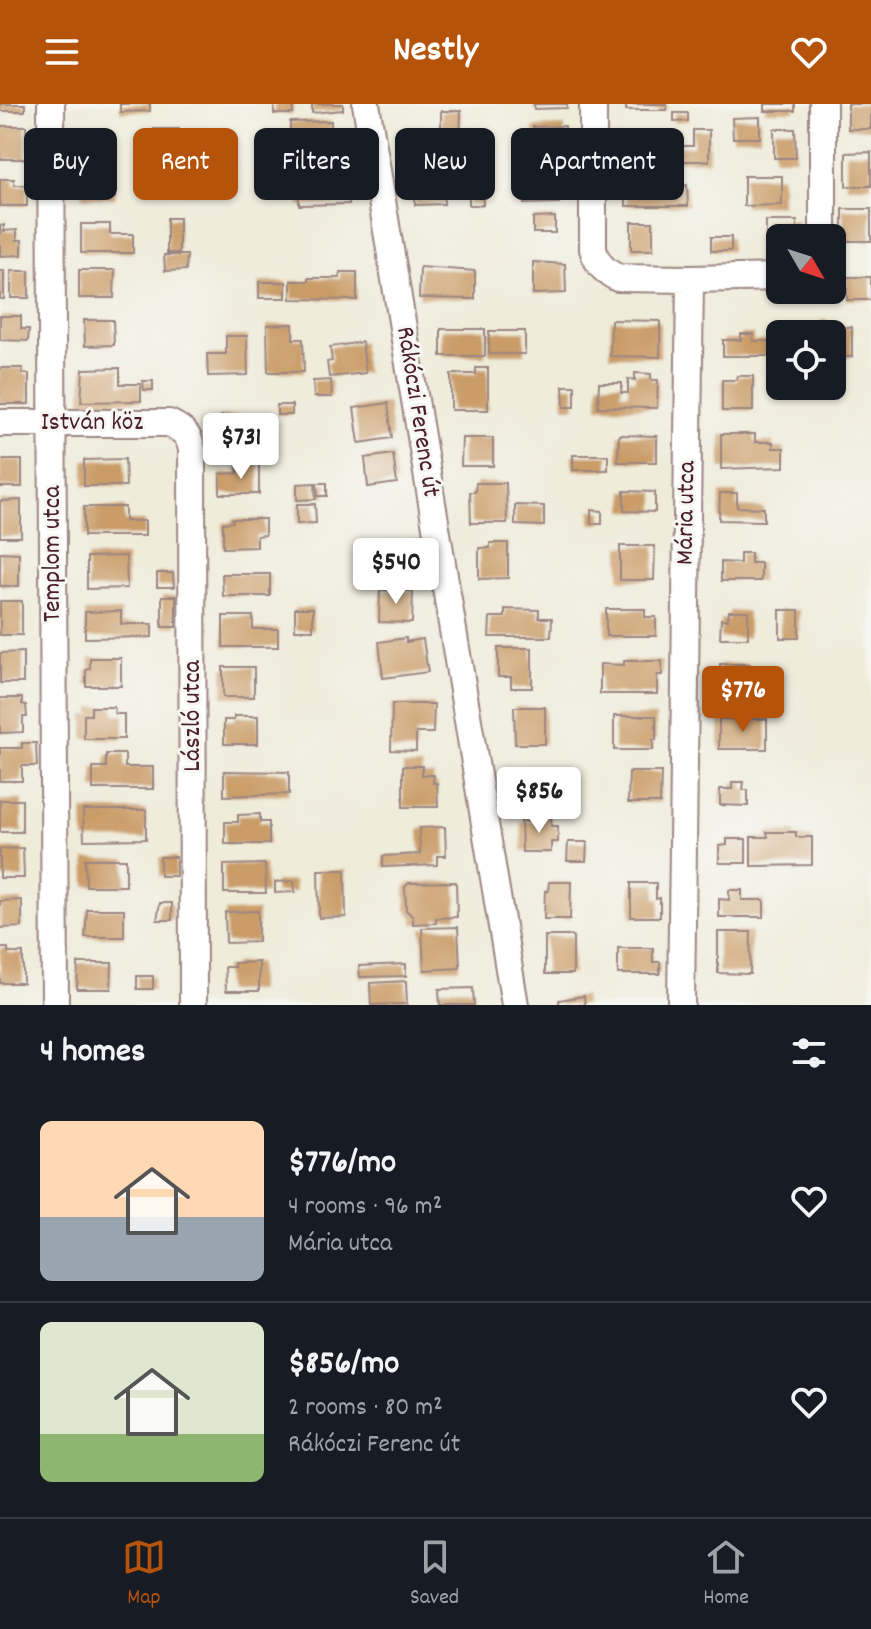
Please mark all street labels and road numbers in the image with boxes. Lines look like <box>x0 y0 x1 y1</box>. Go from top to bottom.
street label: Rákóczi Ferenc út <box>385 324 449 500</box>
street label: István köz <box>41 405 143 442</box>
street label: Mária utca <box>668 460 706 565</box>
street label: Templom utca <box>35 485 72 622</box>
street label: László utca <box>175 659 212 772</box>

